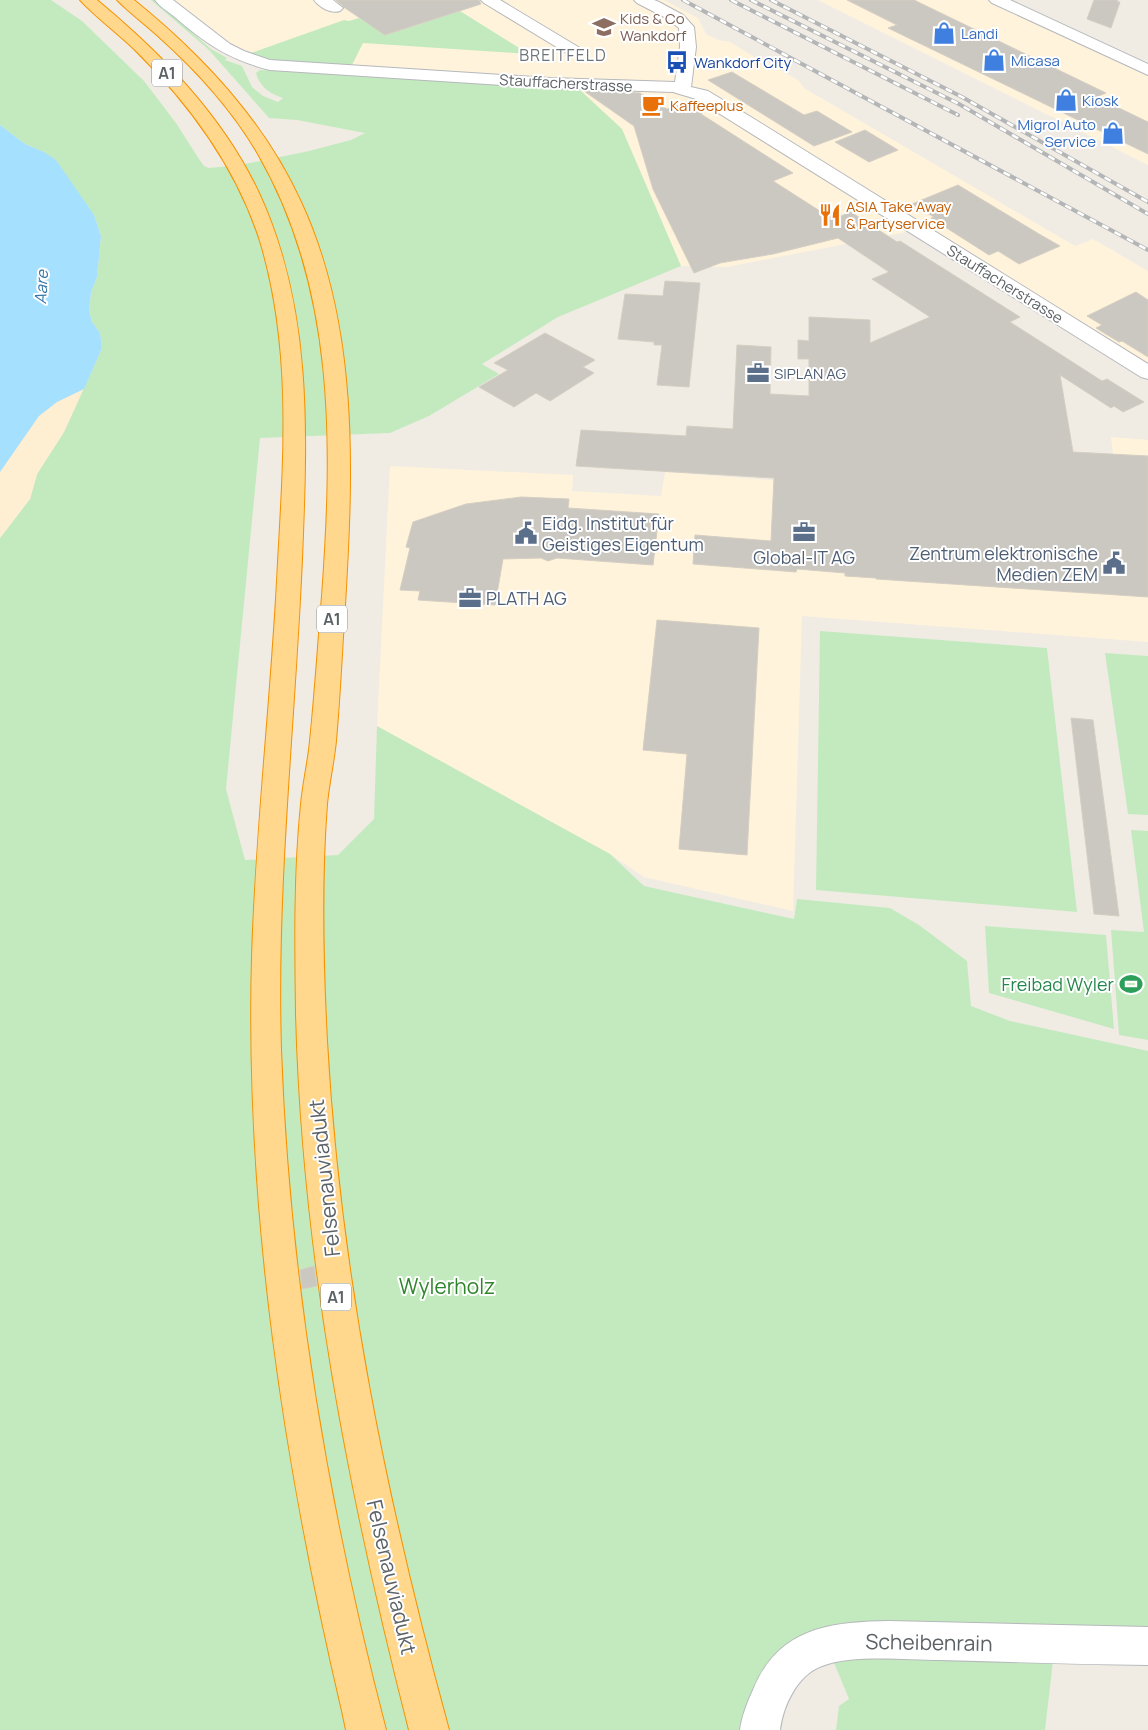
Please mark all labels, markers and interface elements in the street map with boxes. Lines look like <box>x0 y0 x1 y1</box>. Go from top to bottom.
place label: Kids & Co Wankdorf <box>620 8 687 46</box>
school or university icon: Kids & Co Wankdorf <box>591 14 617 40</box>
shop icon: Landi <box>931 20 957 46</box>
place label: Landi <box>961 23 998 44</box>
district label: BREITFELD <box>519 44 607 66</box>
shop icon: Micasa <box>981 47 1007 73</box>
bus stop icon: Wankdorf City <box>664 49 690 75</box>
place label: Micasa <box>1011 50 1060 71</box>
place label: Wankdorf City <box>694 52 791 73</box>
road number: A1 <box>152 59 182 86</box>
street label: Stauffacherstrasse <box>499 69 633 97</box>
shop icon: Kiosk <box>1053 87 1079 113</box>
place label: Kiosk <box>1082 90 1119 111</box>
cafe icon: Kaffeeplus <box>640 92 666 118</box>
place label: Kaffeeplus <box>670 95 743 116</box>
place label: Migrol Auto Service <box>1017 114 1096 152</box>
shop icon: Migrol Auto Service <box>1100 120 1126 146</box>
place label: ASIA Take Away & Partyservice <box>846 196 952 234</box>
restaurant icon: ASIA Take Away & Partyservice <box>817 202 843 228</box>
street label: Stauffacherstrasse <box>943 240 1067 328</box>
water label: Aare <box>29 268 53 305</box>
office icon: SIPLAN AG <box>745 360 771 386</box>
place label: SIPLAN AG <box>774 363 846 384</box>
place label: Eidg. Institut für Geistiges Eigentum <box>542 511 704 556</box>
office icon: Global-IT AG <box>791 519 817 545</box>
public building icon: Eidg. Institut für Geistiges Eigentum <box>513 520 539 546</box>
place label: Zentrum elektronische Medien ZEM <box>909 541 1098 586</box>
place label: Global-IT AG <box>753 545 855 569</box>
public building icon: Zentrum elektronische Medien ZEM <box>1101 550 1127 576</box>
office icon: PLATH AG <box>457 585 483 611</box>
place label: PLATH AG <box>486 586 567 610</box>
road number: A1 <box>317 606 347 632</box>
sports icon: Freibad Wyler <box>1118 971 1144 997</box>
place label: Freibad Wyler <box>1001 972 1114 996</box>
street label: Felsenauviadukt <box>302 1098 346 1258</box>
park label: Wylerholz <box>399 1272 495 1300</box>
road number: A1 <box>321 1284 351 1310</box>
street label: Felsenauviadukt <box>361 1497 423 1657</box>
street label: Scheibenrain <box>865 1627 993 1657</box>

